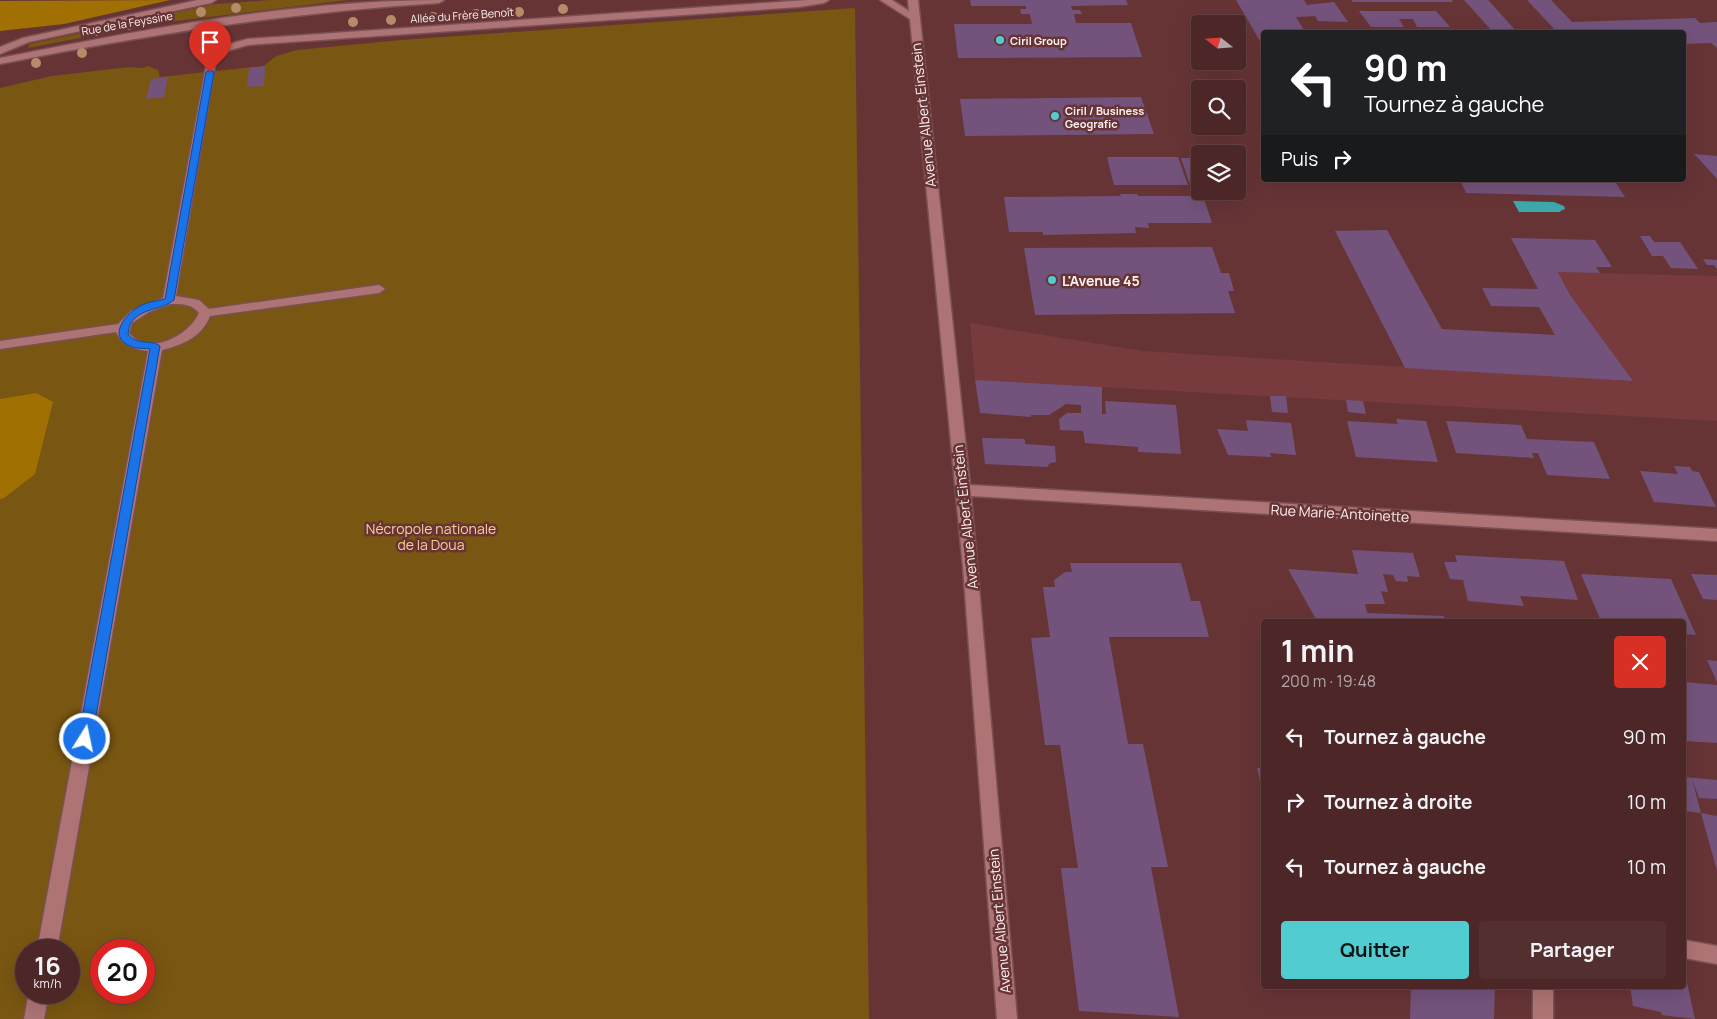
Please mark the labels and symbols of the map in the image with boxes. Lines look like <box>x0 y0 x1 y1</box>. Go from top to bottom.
street label: Allée du Frère Benoît <box>410 4 514 26</box>
street label: Rue de la Feyssine <box>80 7 174 38</box>
north arrow <box>1191 15 1246 70</box>
pin <box>189 21 231 72</box>
place label: Ciril Group <box>1010 33 1067 48</box>
marker: Ciril Group <box>994 34 1006 46</box>
street label: Avenue Albert Einstein <box>906 42 940 188</box>
place label: Ciril / Business Geografic <box>1065 103 1144 131</box>
marker: Ciril / Business Geografic <box>1049 110 1061 122</box>
place label: L'Avenue 45 <box>1062 271 1140 290</box>
marker: L'Avenue 45 <box>1046 274 1058 286</box>
street label: Avenue Albert Einstein <box>948 444 982 590</box>
street label: Rue Marie-Antoinette <box>1270 500 1410 526</box>
park label: Nécropole nationale de la Doua <box>366 519 496 554</box>
position arrow <box>58 712 110 764</box>
street label: Avenue Albert Einstein <box>983 848 1015 994</box>
speed limit sign: 20 <box>90 939 155 1004</box>

